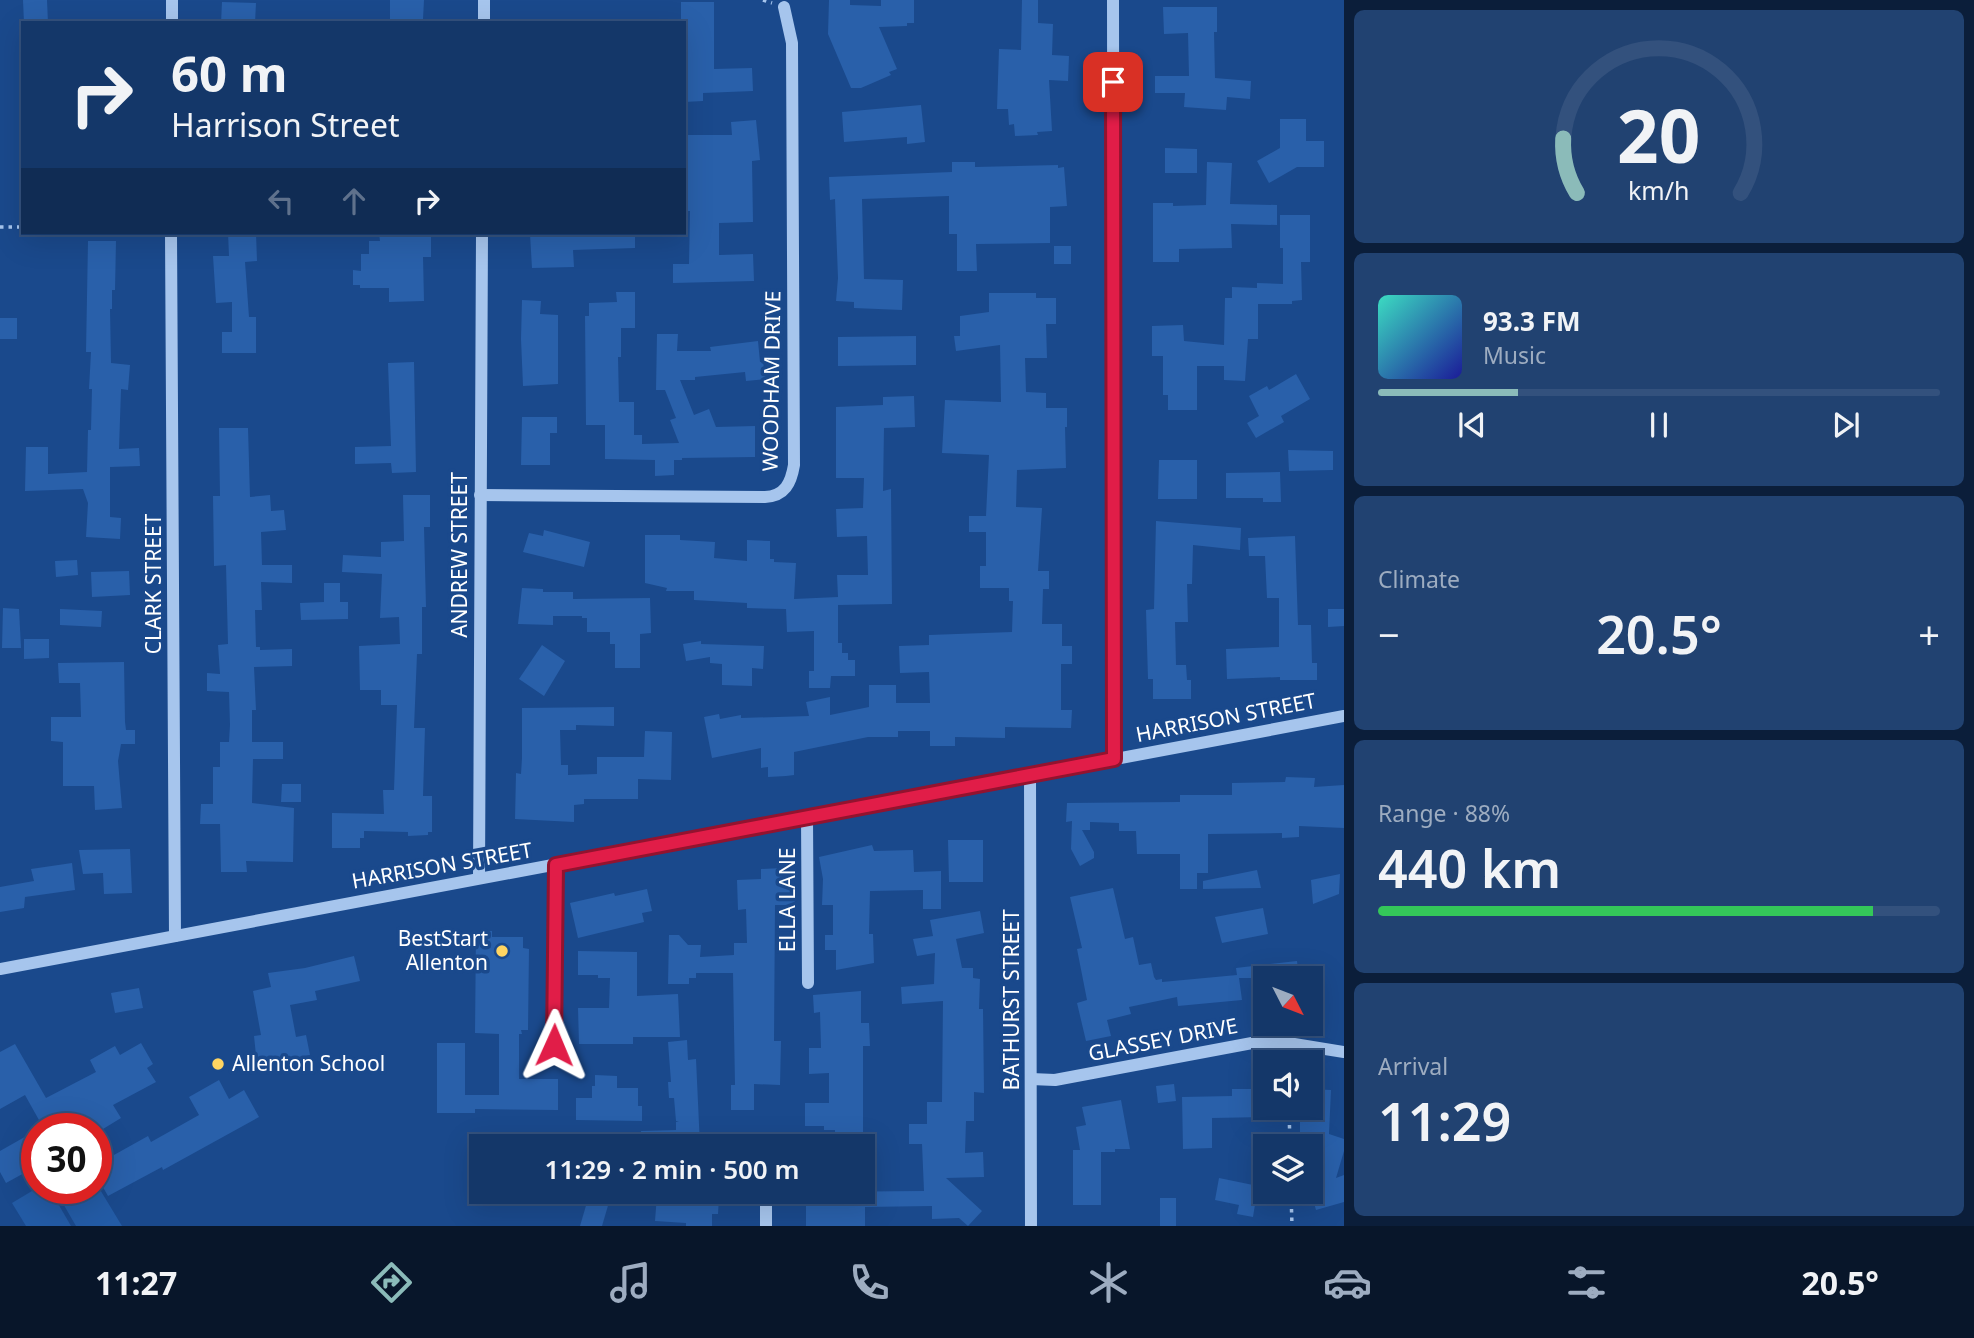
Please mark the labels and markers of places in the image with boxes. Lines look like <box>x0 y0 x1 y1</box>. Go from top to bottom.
pin <box>1083 52 1143 112</box>
place label: BestStart Allenton <box>398 924 488 976</box>
marker: BestStart Allenton <box>494 943 510 959</box>
place label: Allenton School <box>232 1049 385 1077</box>
marker: Allenton School <box>210 1056 226 1072</box>

